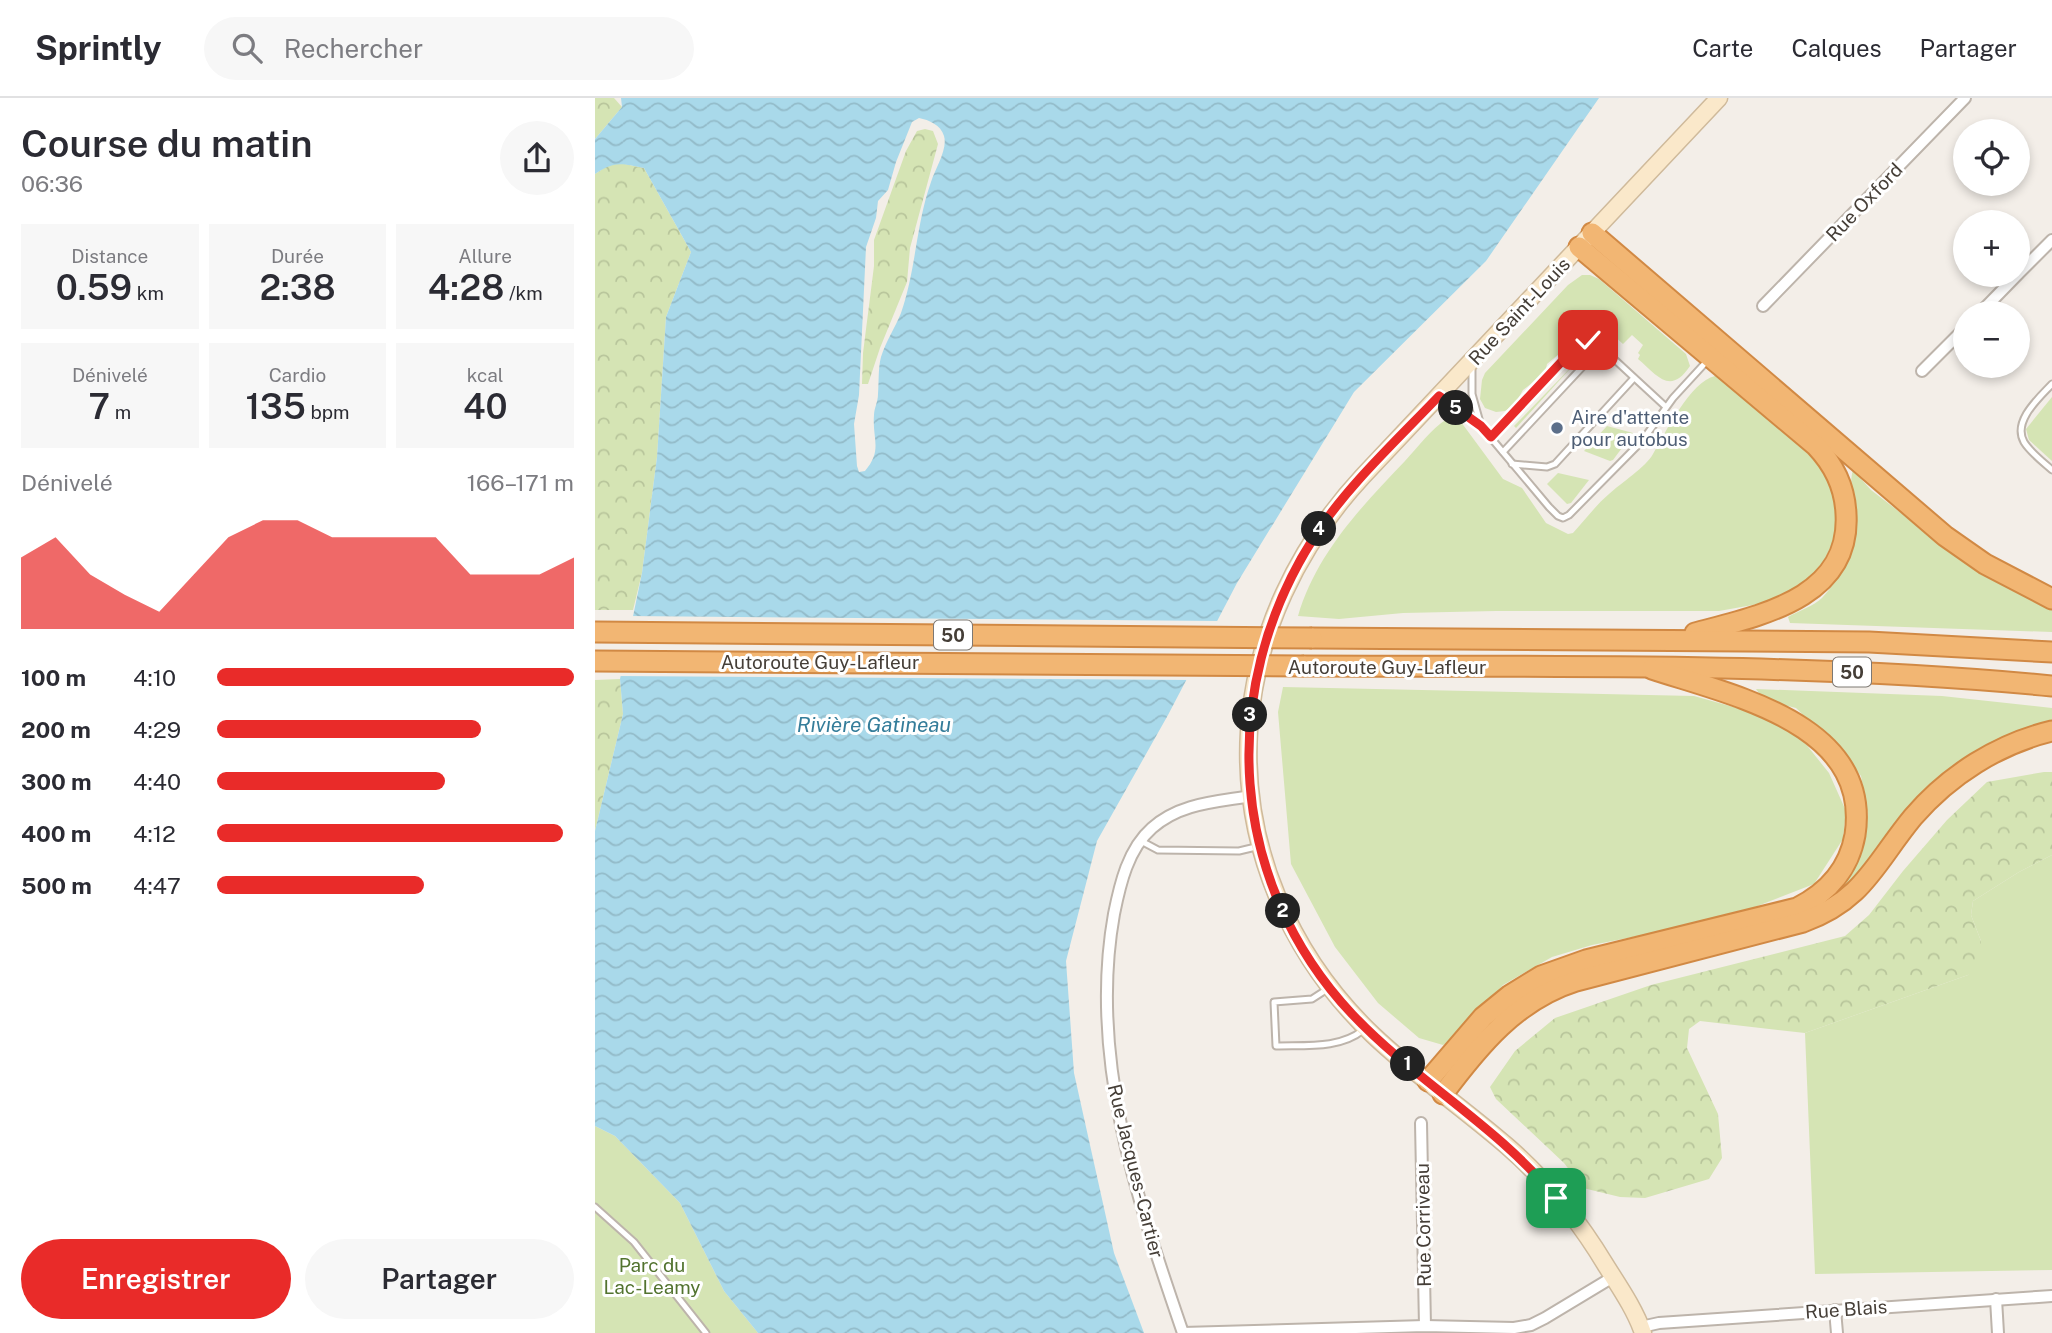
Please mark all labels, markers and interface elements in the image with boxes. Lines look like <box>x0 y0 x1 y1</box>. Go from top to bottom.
search box <box>204 17 694 80</box>
text: Sprintly <box>35 29 162 67</box>
icon: search <box>228 29 266 67</box>
text: Rechercher <box>284 33 423 64</box>
text: Carte <box>1692 34 1753 62</box>
text: Calques <box>1791 34 1882 62</box>
text: Partager <box>1920 34 2017 62</box>
map controls <box>1953 119 2030 378</box>
button: locate <box>1953 119 2030 196</box>
text: Course du matin <box>21 121 313 166</box>
button: share <box>500 121 574 195</box>
street label: Rue Oxford <box>1821 158 1907 246</box>
text: 06:36 <box>21 170 83 197</box>
button: + <box>1953 210 2030 287</box>
text: Distance <box>71 245 148 267</box>
text: Durée <box>271 245 324 267</box>
text: Allure <box>458 245 512 267</box>
street label: Rue Saint-Louis <box>1464 253 1574 369</box>
text: 0.59 <box>56 267 132 308</box>
text: 2:38 <box>259 267 336 308</box>
text: 4:28 <box>428 267 504 308</box>
text: km <box>132 282 164 304</box>
text: /km <box>504 282 543 304</box>
button: − <box>1953 301 2030 378</box>
pin <box>1558 310 1618 370</box>
icon: check <box>1569 321 1607 359</box>
text: Dénivelé <box>72 364 148 386</box>
text: Cardio <box>269 364 326 386</box>
text: kcal <box>467 364 504 386</box>
text: 7 <box>89 386 110 427</box>
text: 135 <box>245 386 306 427</box>
text: 40 <box>463 386 507 427</box>
pin: 5 <box>1439 390 1473 426</box>
text: 5 <box>1449 396 1462 418</box>
text: m <box>110 401 131 423</box>
text: bpm <box>306 401 350 423</box>
place label: Aire d'attente pour autobus <box>1571 406 1689 450</box>
marker: Aire d'attente pour autobus <box>1549 420 1565 436</box>
text: Dénivelé <box>21 469 113 496</box>
text: 166–171 m <box>467 469 574 496</box>
pin: 4 <box>1301 512 1337 546</box>
text: 4 <box>1312 517 1325 539</box>
road number: 50 <box>934 620 972 650</box>
street label: Autoroute Guy-Lafleur <box>721 651 919 673</box>
street label: Autoroute Guy-Lafleur <box>1288 656 1486 678</box>
road number: 50 <box>1833 658 1871 686</box>
text: 100 m <box>21 664 86 691</box>
text: 4:10 <box>133 664 176 691</box>
pin: 3 <box>1233 698 1267 732</box>
text: 3 <box>1243 703 1256 725</box>
water label: Rivière Gatineau <box>797 712 951 737</box>
text: 200 m <box>21 716 91 743</box>
text: 4:29 <box>133 716 181 743</box>
text: 300 m <box>21 768 92 795</box>
text: 4:40 <box>133 768 181 795</box>
text: 400 m <box>21 820 91 847</box>
text: 4:12 <box>133 820 176 847</box>
text: 500 m <box>21 872 92 899</box>
text: 4:47 <box>133 872 181 899</box>
pin: 2 <box>1265 894 1301 928</box>
text: 2 <box>1276 899 1289 921</box>
pin: 1 <box>1391 1046 1425 1082</box>
text: 1 <box>1403 1052 1412 1074</box>
street label: Rue Jacques-Cartier <box>1104 1082 1168 1260</box>
street label: Rue Corriveau <box>1411 1163 1435 1287</box>
pin <box>1526 1168 1586 1228</box>
icon: arrive <box>1537 1179 1575 1217</box>
button: Enregistrer <box>21 1239 291 1319</box>
button: Partager <box>305 1239 574 1319</box>
park label: Parc du Lac-Leamy <box>604 1254 700 1298</box>
street label: Rue Blais <box>1804 1295 1888 1323</box>

